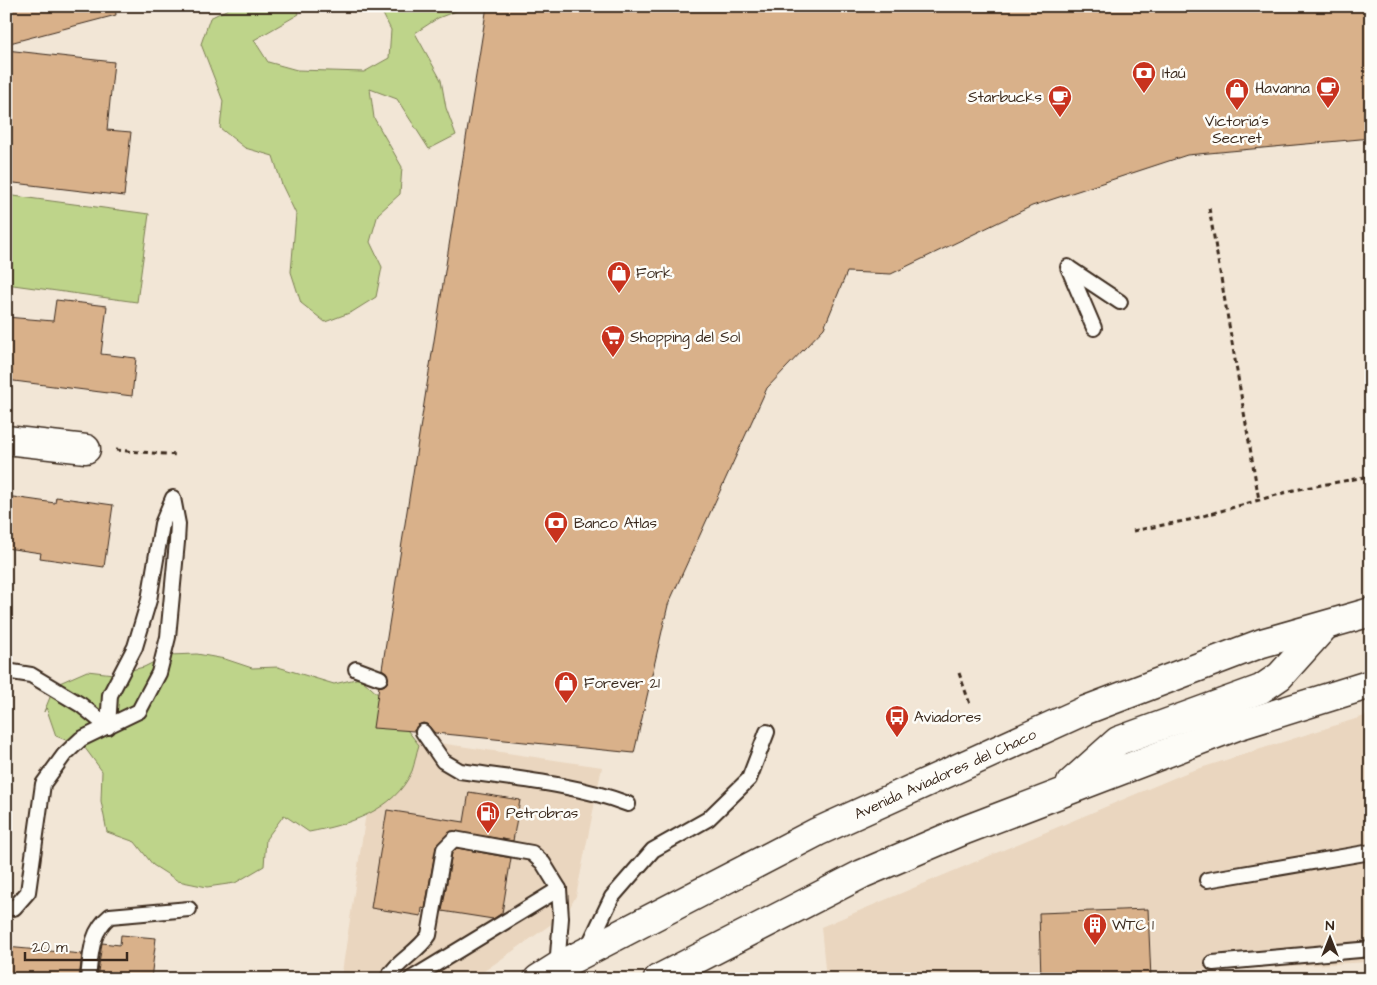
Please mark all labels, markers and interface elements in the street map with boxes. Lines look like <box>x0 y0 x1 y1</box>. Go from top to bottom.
bank icon: Itaú <box>1131 60 1157 94</box>
place label: Itaú <box>1162 63 1186 84</box>
cafe icon: Havanna <box>1315 75 1341 109</box>
shop icon: Victoria's Secret <box>1224 77 1250 111</box>
place label: Havanna <box>1255 78 1310 99</box>
cafe icon: Starbucks <box>1047 84 1073 118</box>
place label: Starbucks <box>968 87 1042 108</box>
place label: Victoria's Secret <box>1205 111 1269 149</box>
shop icon: Fork <box>606 260 632 294</box>
place label: Fork <box>636 263 672 284</box>
supermarket icon: Shopping del Sol <box>600 324 626 358</box>
place label: Shopping del Sol <box>630 327 740 349</box>
bank icon: Banco Atlas <box>543 510 569 544</box>
place label: Banco Atlas <box>574 513 657 534</box>
shop icon: Forever 21 <box>553 670 579 704</box>
place label: Forever 21 <box>584 673 660 694</box>
bus stop icon: Aviadores <box>884 704 910 738</box>
place label: Aviadores <box>914 707 982 728</box>
street label: Avenida Aviadores del Chaco <box>851 723 1040 824</box>
fuel station icon: Petrobras <box>475 800 501 834</box>
place label: Petrobras <box>506 803 579 824</box>
building icon: WTC 1 <box>1082 912 1108 946</box>
north arrow <box>1304 912 1354 962</box>
place label: WTC 1 <box>1112 915 1154 936</box>
text: N <box>1326 916 1335 936</box>
scale bar <box>25 930 128 962</box>
text: 20 m <box>32 937 68 958</box>

